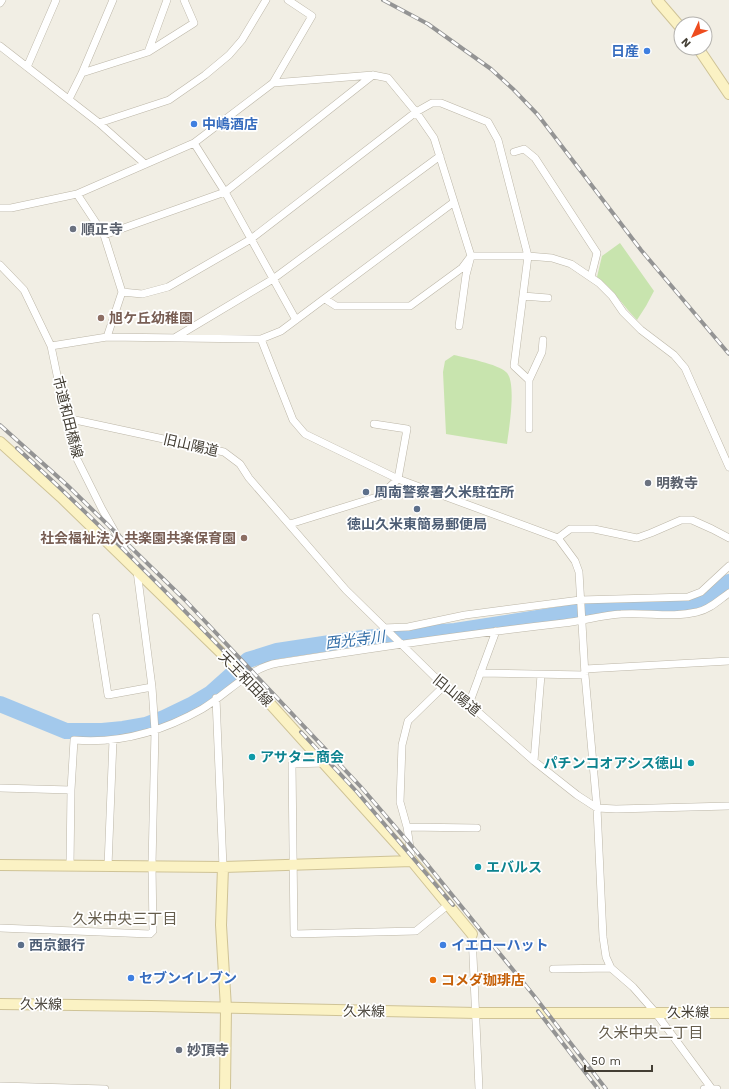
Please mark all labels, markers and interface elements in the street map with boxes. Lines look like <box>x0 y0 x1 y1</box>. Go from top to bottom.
north arrow <box>673 16 713 56</box>
text: N <box>679 35 694 50</box>
place label: 日産 <box>611 43 639 59</box>
marker: 日産 <box>642 46 652 56</box>
place label: 中嶋酒店 <box>202 116 258 132</box>
marker: 中嶋酒店 <box>189 119 199 129</box>
place label: 順正寺 <box>81 221 123 237</box>
marker: 順正寺 <box>68 224 78 234</box>
place label: 旭ケ丘幼稚園 <box>109 310 193 326</box>
marker: 旭ケ丘幼稚園 <box>96 313 106 323</box>
street label: 市道和田橋線 <box>50 374 86 460</box>
street label: 旧山陽道 <box>162 431 220 459</box>
place label: 明教寺 <box>656 475 698 491</box>
marker: 明教寺 <box>643 478 653 488</box>
place label: 周南警察署久米駐在所 <box>374 484 514 500</box>
marker: 周南警察署久米駐在所 <box>361 487 371 497</box>
marker: 徳山久米東簡易郵便局 <box>412 504 422 514</box>
place label: 徳山久米東簡易郵便局 <box>347 516 487 532</box>
place label: 社会福祉法人共楽園共楽保育園 <box>40 530 236 546</box>
marker: 社会福祉法人共楽園共楽保育園 <box>239 533 249 543</box>
water label: 西光寺川 <box>324 627 388 653</box>
street label: 天王和田線 <box>216 648 276 710</box>
street label: 旧山陽道 <box>430 671 484 719</box>
place label: アサタニ商会 <box>260 749 344 765</box>
marker: アサタニ商会 <box>247 752 257 762</box>
place label: パチンコオアシス徳山 <box>544 755 683 771</box>
marker: パチンコオアシス徳山 <box>686 758 696 768</box>
place label: エバルス <box>486 859 542 875</box>
marker: エバルス <box>473 862 483 872</box>
district label: 久米中央三丁目 <box>72 910 178 928</box>
place label: 西京銀行 <box>29 937 85 953</box>
place label: イエローハット <box>451 937 549 953</box>
marker: 西京銀行 <box>16 940 26 950</box>
marker: イエローハット <box>438 940 448 950</box>
place label: セブンイレブン <box>139 970 237 986</box>
place label: コメダ珈琲店 <box>441 972 525 988</box>
marker: セブンイレブン <box>126 973 136 983</box>
marker: コメダ珈琲店 <box>428 975 438 985</box>
street label: 久米線 <box>20 996 62 1012</box>
street label: 久米線 <box>343 1003 385 1019</box>
street label: 久米線 <box>667 1004 709 1020</box>
district label: 久米中央二丁目 <box>598 1024 704 1042</box>
place label: 妙頂寺 <box>187 1042 229 1058</box>
marker: 妙頂寺 <box>174 1045 184 1055</box>
scale bar <box>585 1047 652 1073</box>
text: 50 m <box>591 1054 621 1068</box>

